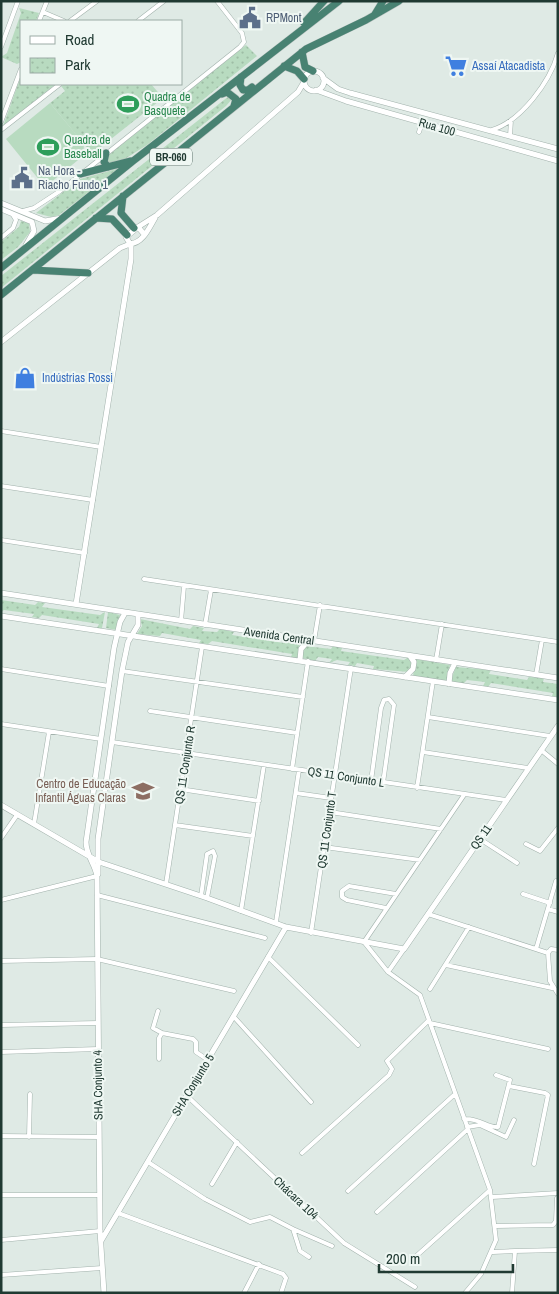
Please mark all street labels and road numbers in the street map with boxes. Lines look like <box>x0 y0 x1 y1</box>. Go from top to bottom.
street label: Rua 100 <box>417 114 457 140</box>
road number: BR-060 <box>150 148 192 166</box>
street label: Avenida Central <box>242 623 315 649</box>
street label: QS 11 Conjunto R <box>171 725 199 805</box>
street label: QS 11 Conjunto L <box>306 763 386 791</box>
street label: QS 11 Conjunto T <box>314 790 340 870</box>
street label: QS 11 <box>467 821 496 853</box>
street label: SHA Conjunto 4 <box>89 1049 107 1120</box>
street label: SHA Conjunto 5 <box>168 1050 218 1119</box>
street label: Chácara 104 <box>270 1173 322 1223</box>

